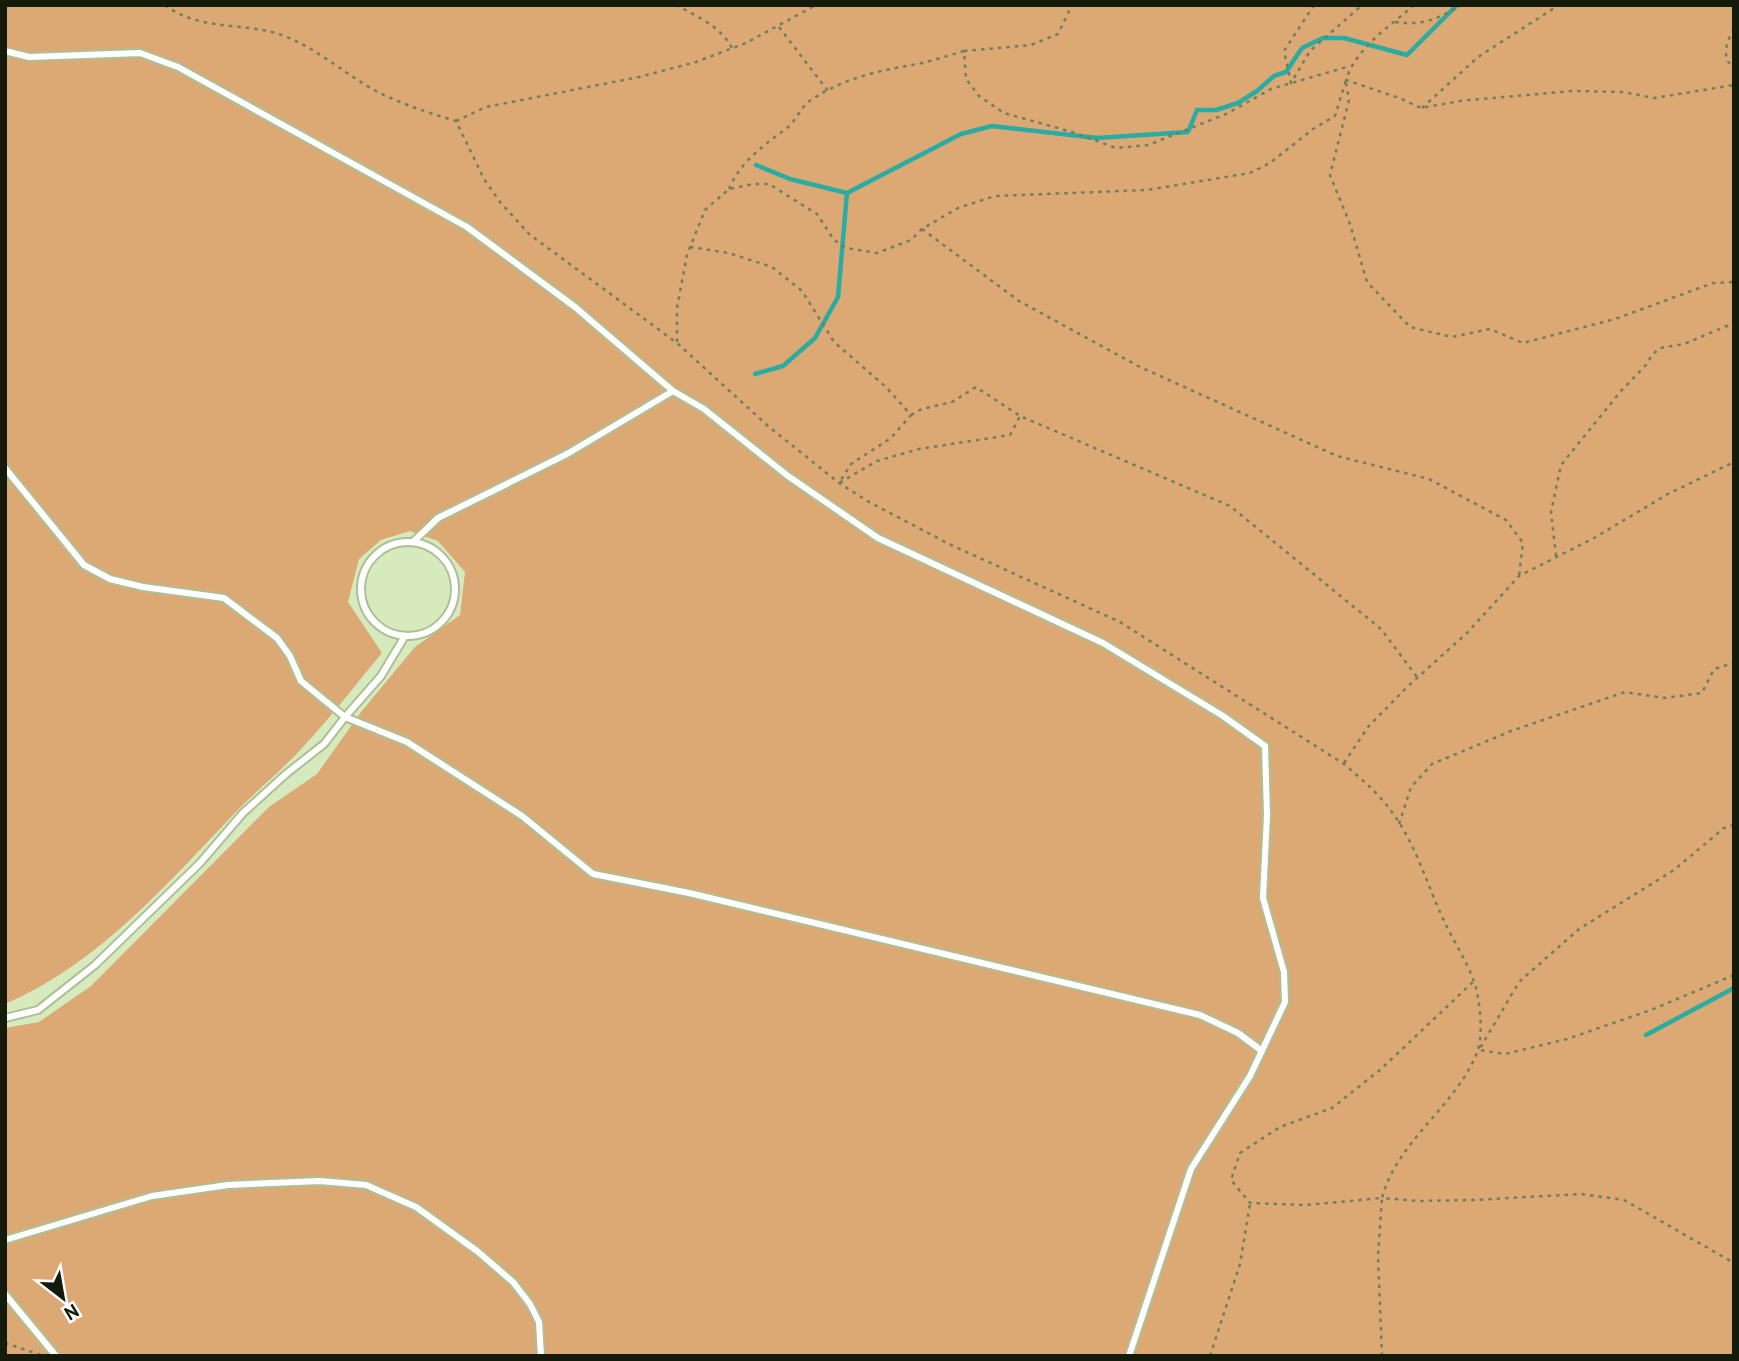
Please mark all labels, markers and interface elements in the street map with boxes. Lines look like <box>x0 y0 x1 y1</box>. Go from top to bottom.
north arrow <box>28 1263 98 1333</box>
text: N <box>60 1299 83 1326</box>

